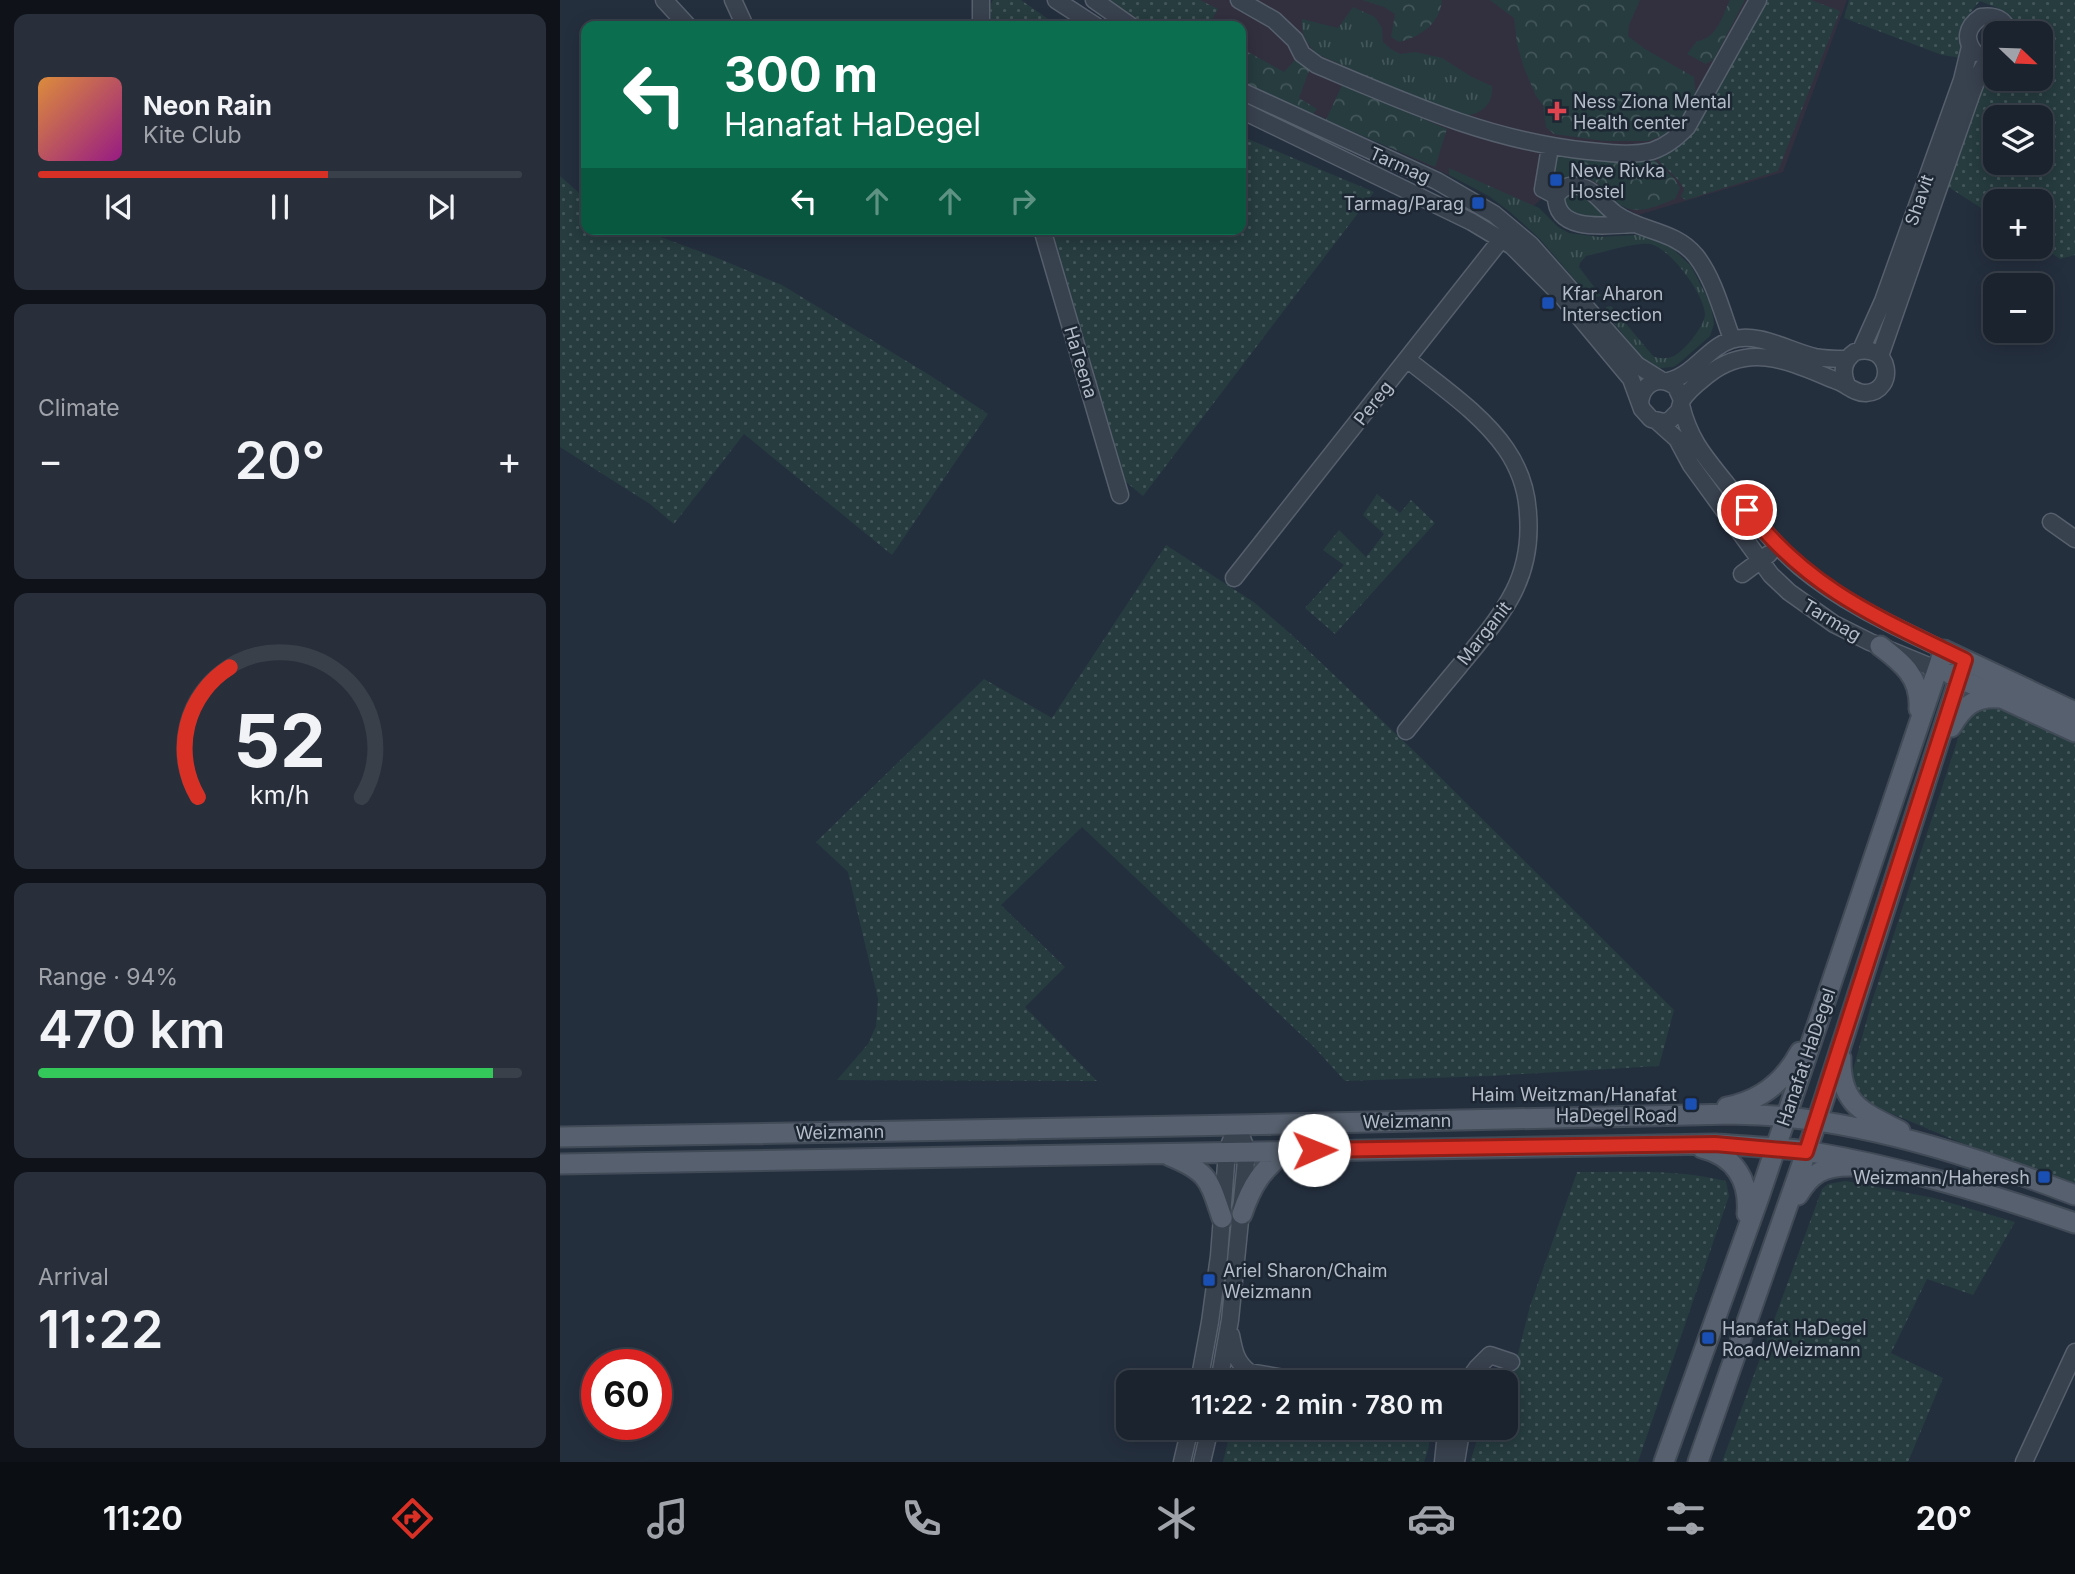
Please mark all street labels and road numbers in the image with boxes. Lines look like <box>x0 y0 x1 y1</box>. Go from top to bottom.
street label: Tarmag <box>1366 142 1434 188</box>
street label: Shavit <box>1901 172 1937 228</box>
street label: HaTeena <box>1060 323 1102 401</box>
street label: Pereg <box>1349 377 1397 429</box>
street label: Tarmag <box>1799 594 1865 646</box>
street label: Marganit <box>1453 597 1515 669</box>
street label: Hanafat HaDegel <box>1773 985 1839 1129</box>
street label: Weizmann <box>1362 1110 1452 1132</box>
street label: Weizmann <box>795 1121 885 1143</box>

